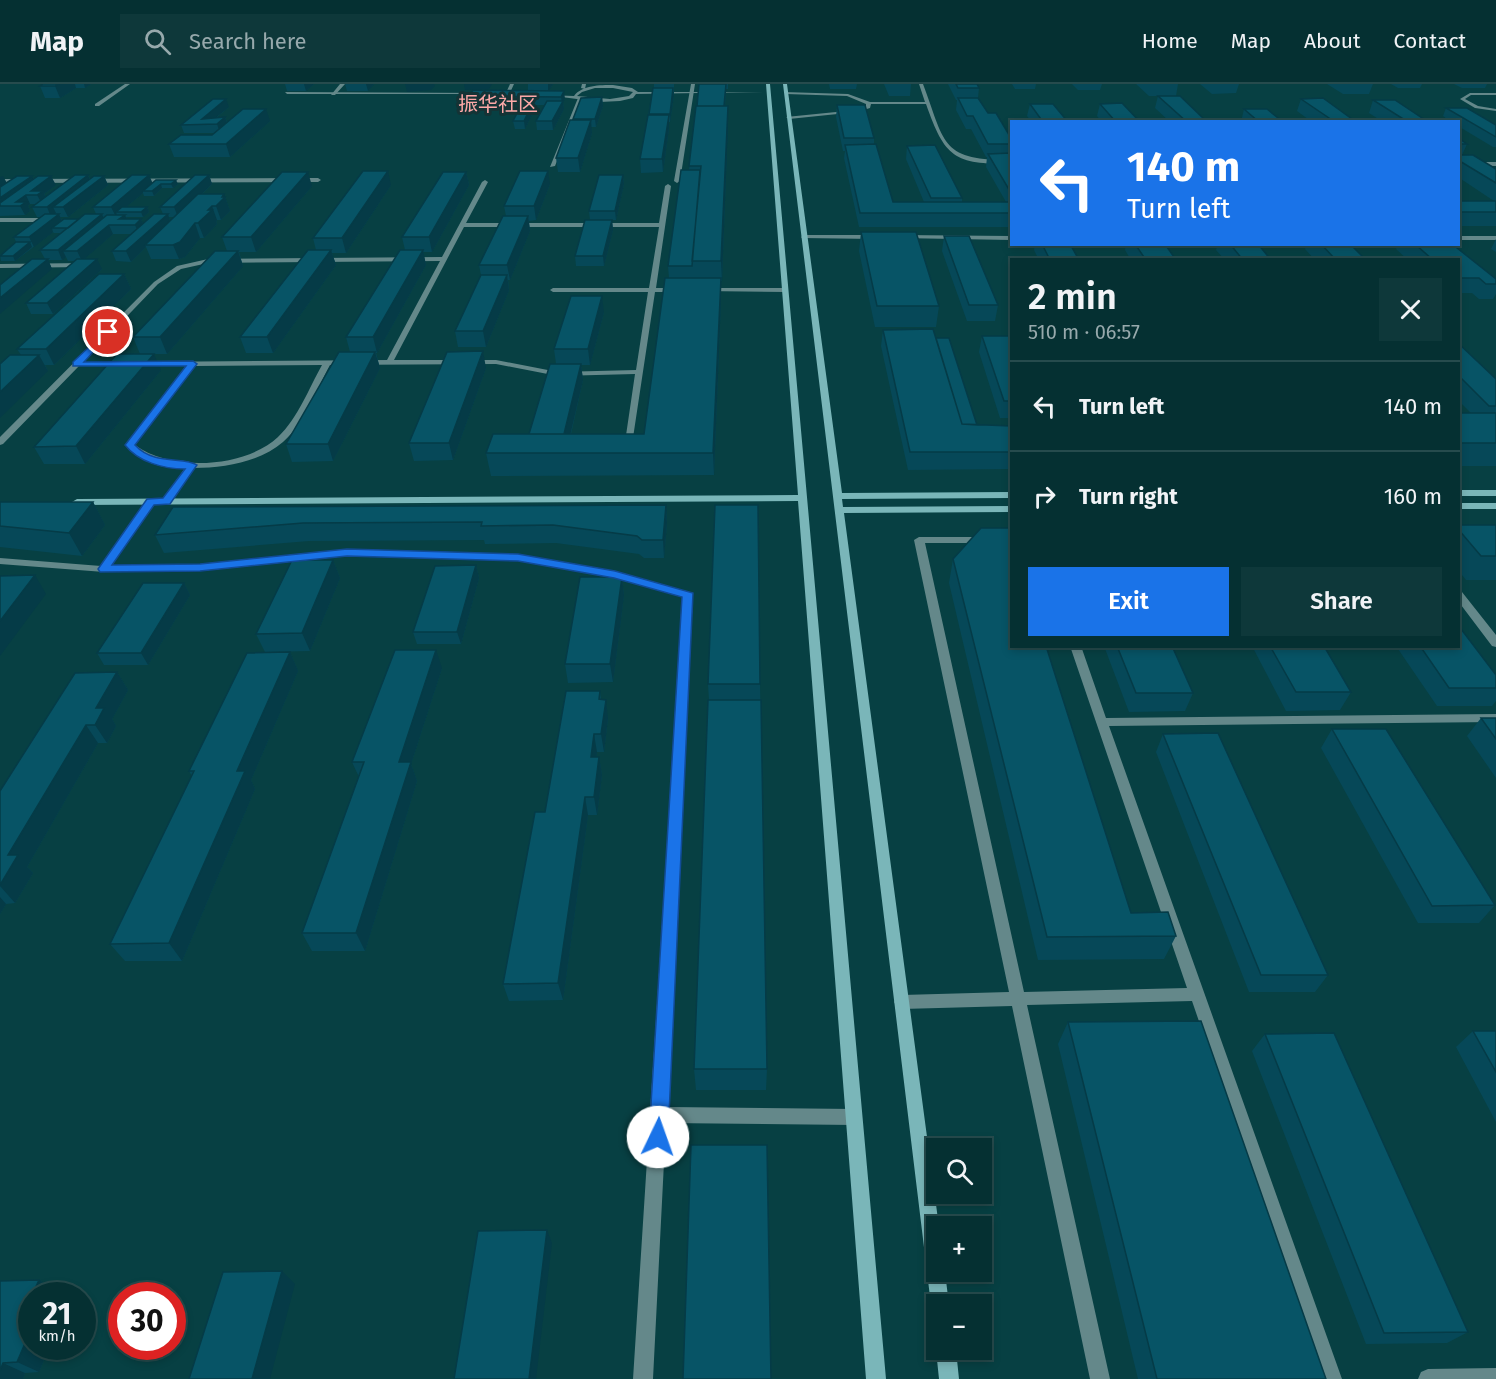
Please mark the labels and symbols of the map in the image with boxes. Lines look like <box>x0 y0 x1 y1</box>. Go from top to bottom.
district label: 振华社区 <box>458 92 538 116</box>
pin <box>82 306 133 357</box>
position arrow <box>626 1105 690 1169</box>
speed limit sign: 30 <box>108 1282 186 1360</box>

